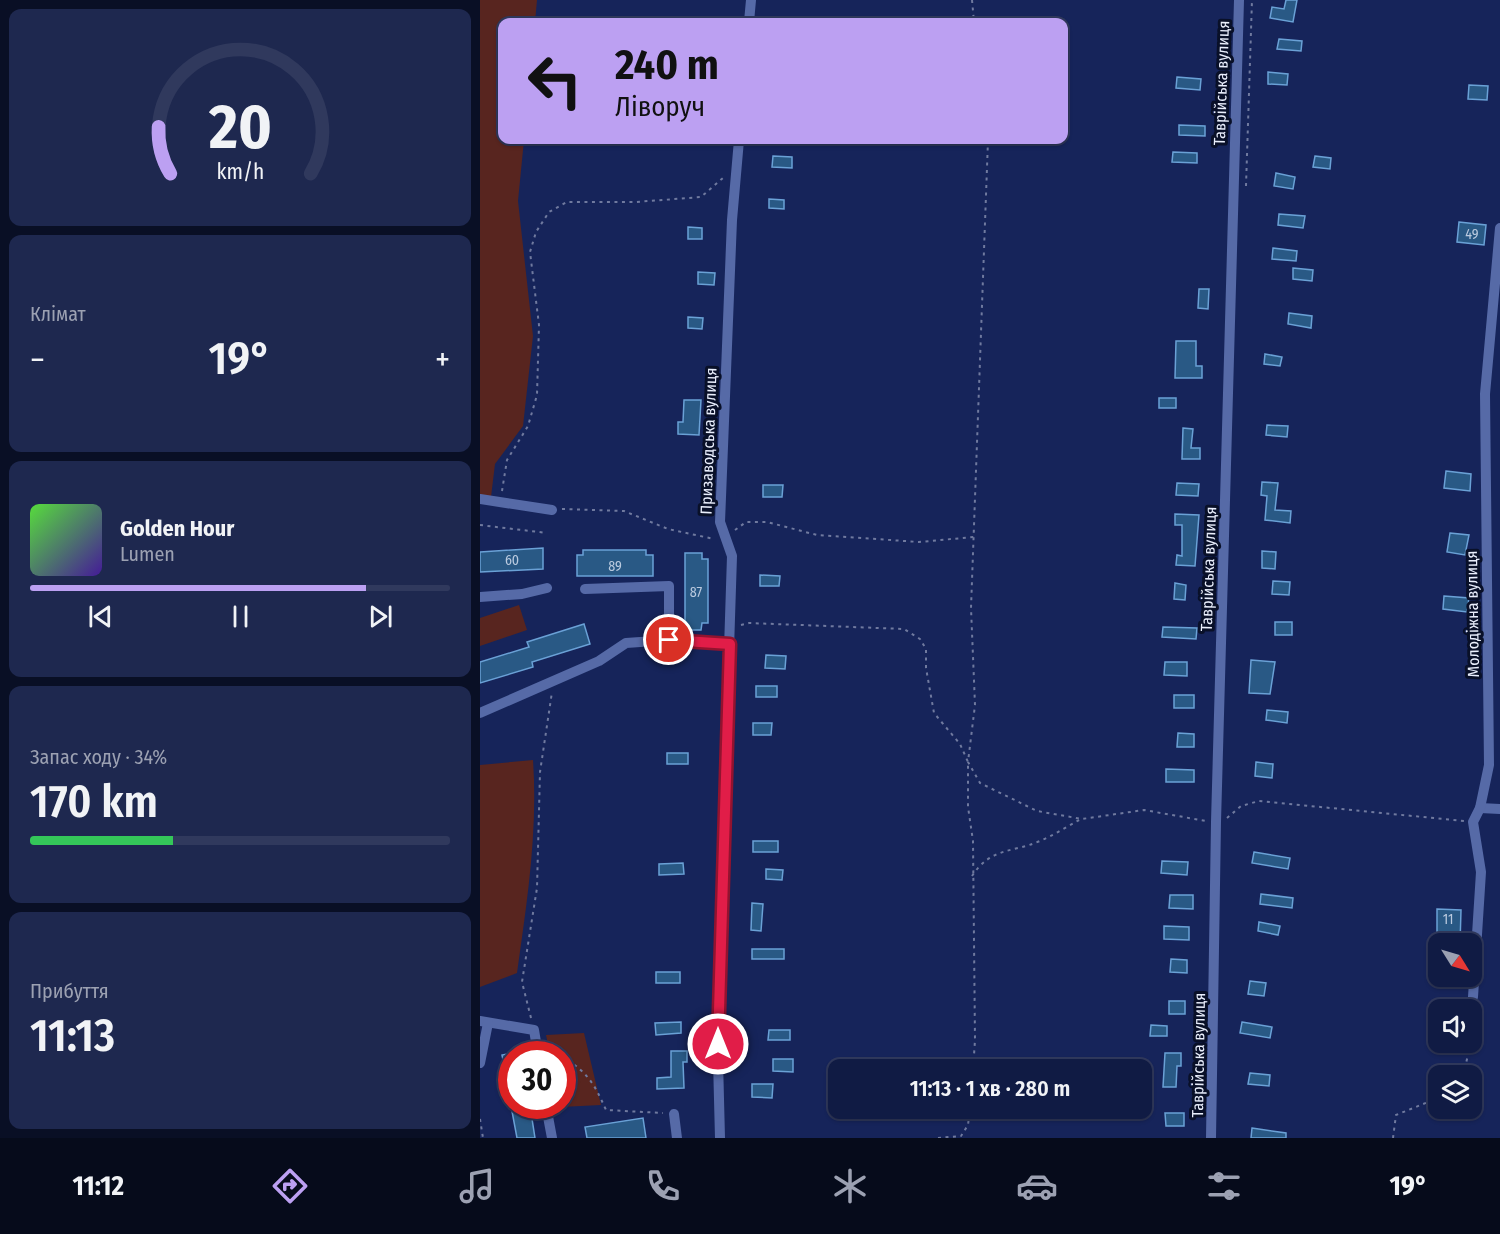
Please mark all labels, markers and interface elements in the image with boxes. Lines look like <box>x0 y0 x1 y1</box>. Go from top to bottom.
street label: Таврійська вулиця <box>1210 20 1233 146</box>
text: 240 m <box>615 40 719 90</box>
icon: left <box>516 42 594 120</box>
text: 20 <box>208 91 271 166</box>
text: Ліворуч <box>615 91 705 123</box>
text: km/h <box>216 160 264 186</box>
house number: 49 <box>1465 226 1479 243</box>
text: Клімат <box>30 302 86 326</box>
text: 19° <box>209 332 271 386</box>
text: − <box>30 340 45 380</box>
text: + <box>435 340 450 380</box>
street label: Призаводська вулиця <box>696 367 721 515</box>
street label: Таврійська вулиця <box>1197 506 1220 632</box>
text: Golden Hour <box>120 515 234 542</box>
text: Lumen <box>120 542 175 566</box>
street label: Молодіжна вулиця <box>1462 551 1483 677</box>
house number: 60 <box>505 552 519 569</box>
house number: 89 <box>608 558 622 575</box>
house number: 87 <box>690 584 703 601</box>
icon: previous <box>84 600 117 633</box>
icon: pause <box>224 600 257 633</box>
icon: next <box>364 600 397 633</box>
pin <box>643 614 694 665</box>
icon: arrive <box>652 623 685 656</box>
text: Запас ходу · 34% <box>30 745 167 769</box>
text: 170 km <box>30 775 158 829</box>
house number: 11 <box>1443 911 1453 928</box>
north arrow <box>1428 933 1482 987</box>
map controls <box>1428 933 1482 1119</box>
text: Прибуття <box>30 979 109 1003</box>
street label: Таврійська вулиця <box>1188 992 1209 1118</box>
button: sound <box>1428 999 1482 1053</box>
text: 11:13 <box>30 1009 115 1063</box>
position arrow <box>686 1012 750 1076</box>
speed limit sign: 30 <box>498 1041 576 1119</box>
button: layers <box>1428 1065 1482 1119</box>
text: 11:13 · 1 хв · 280 m <box>910 1075 1070 1102</box>
icon: directions <box>269 1165 311 1207</box>
icon: music <box>456 1165 498 1207</box>
icon: phone <box>642 1165 684 1207</box>
icon: climate <box>829 1165 871 1207</box>
icon: car <box>1016 1165 1058 1207</box>
icon: filters <box>1203 1165 1245 1207</box>
text: 11:12 <box>72 1170 124 1202</box>
text: 19° <box>1390 1170 1428 1202</box>

